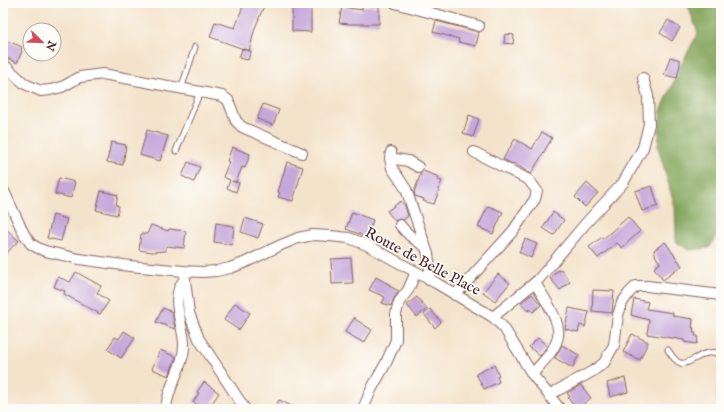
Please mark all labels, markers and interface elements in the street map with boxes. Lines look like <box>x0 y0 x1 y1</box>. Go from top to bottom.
north arrow <box>22 22 62 62</box>
text: N <box>42 37 59 53</box>
street label: Route de Belle Place <box>362 223 484 300</box>

